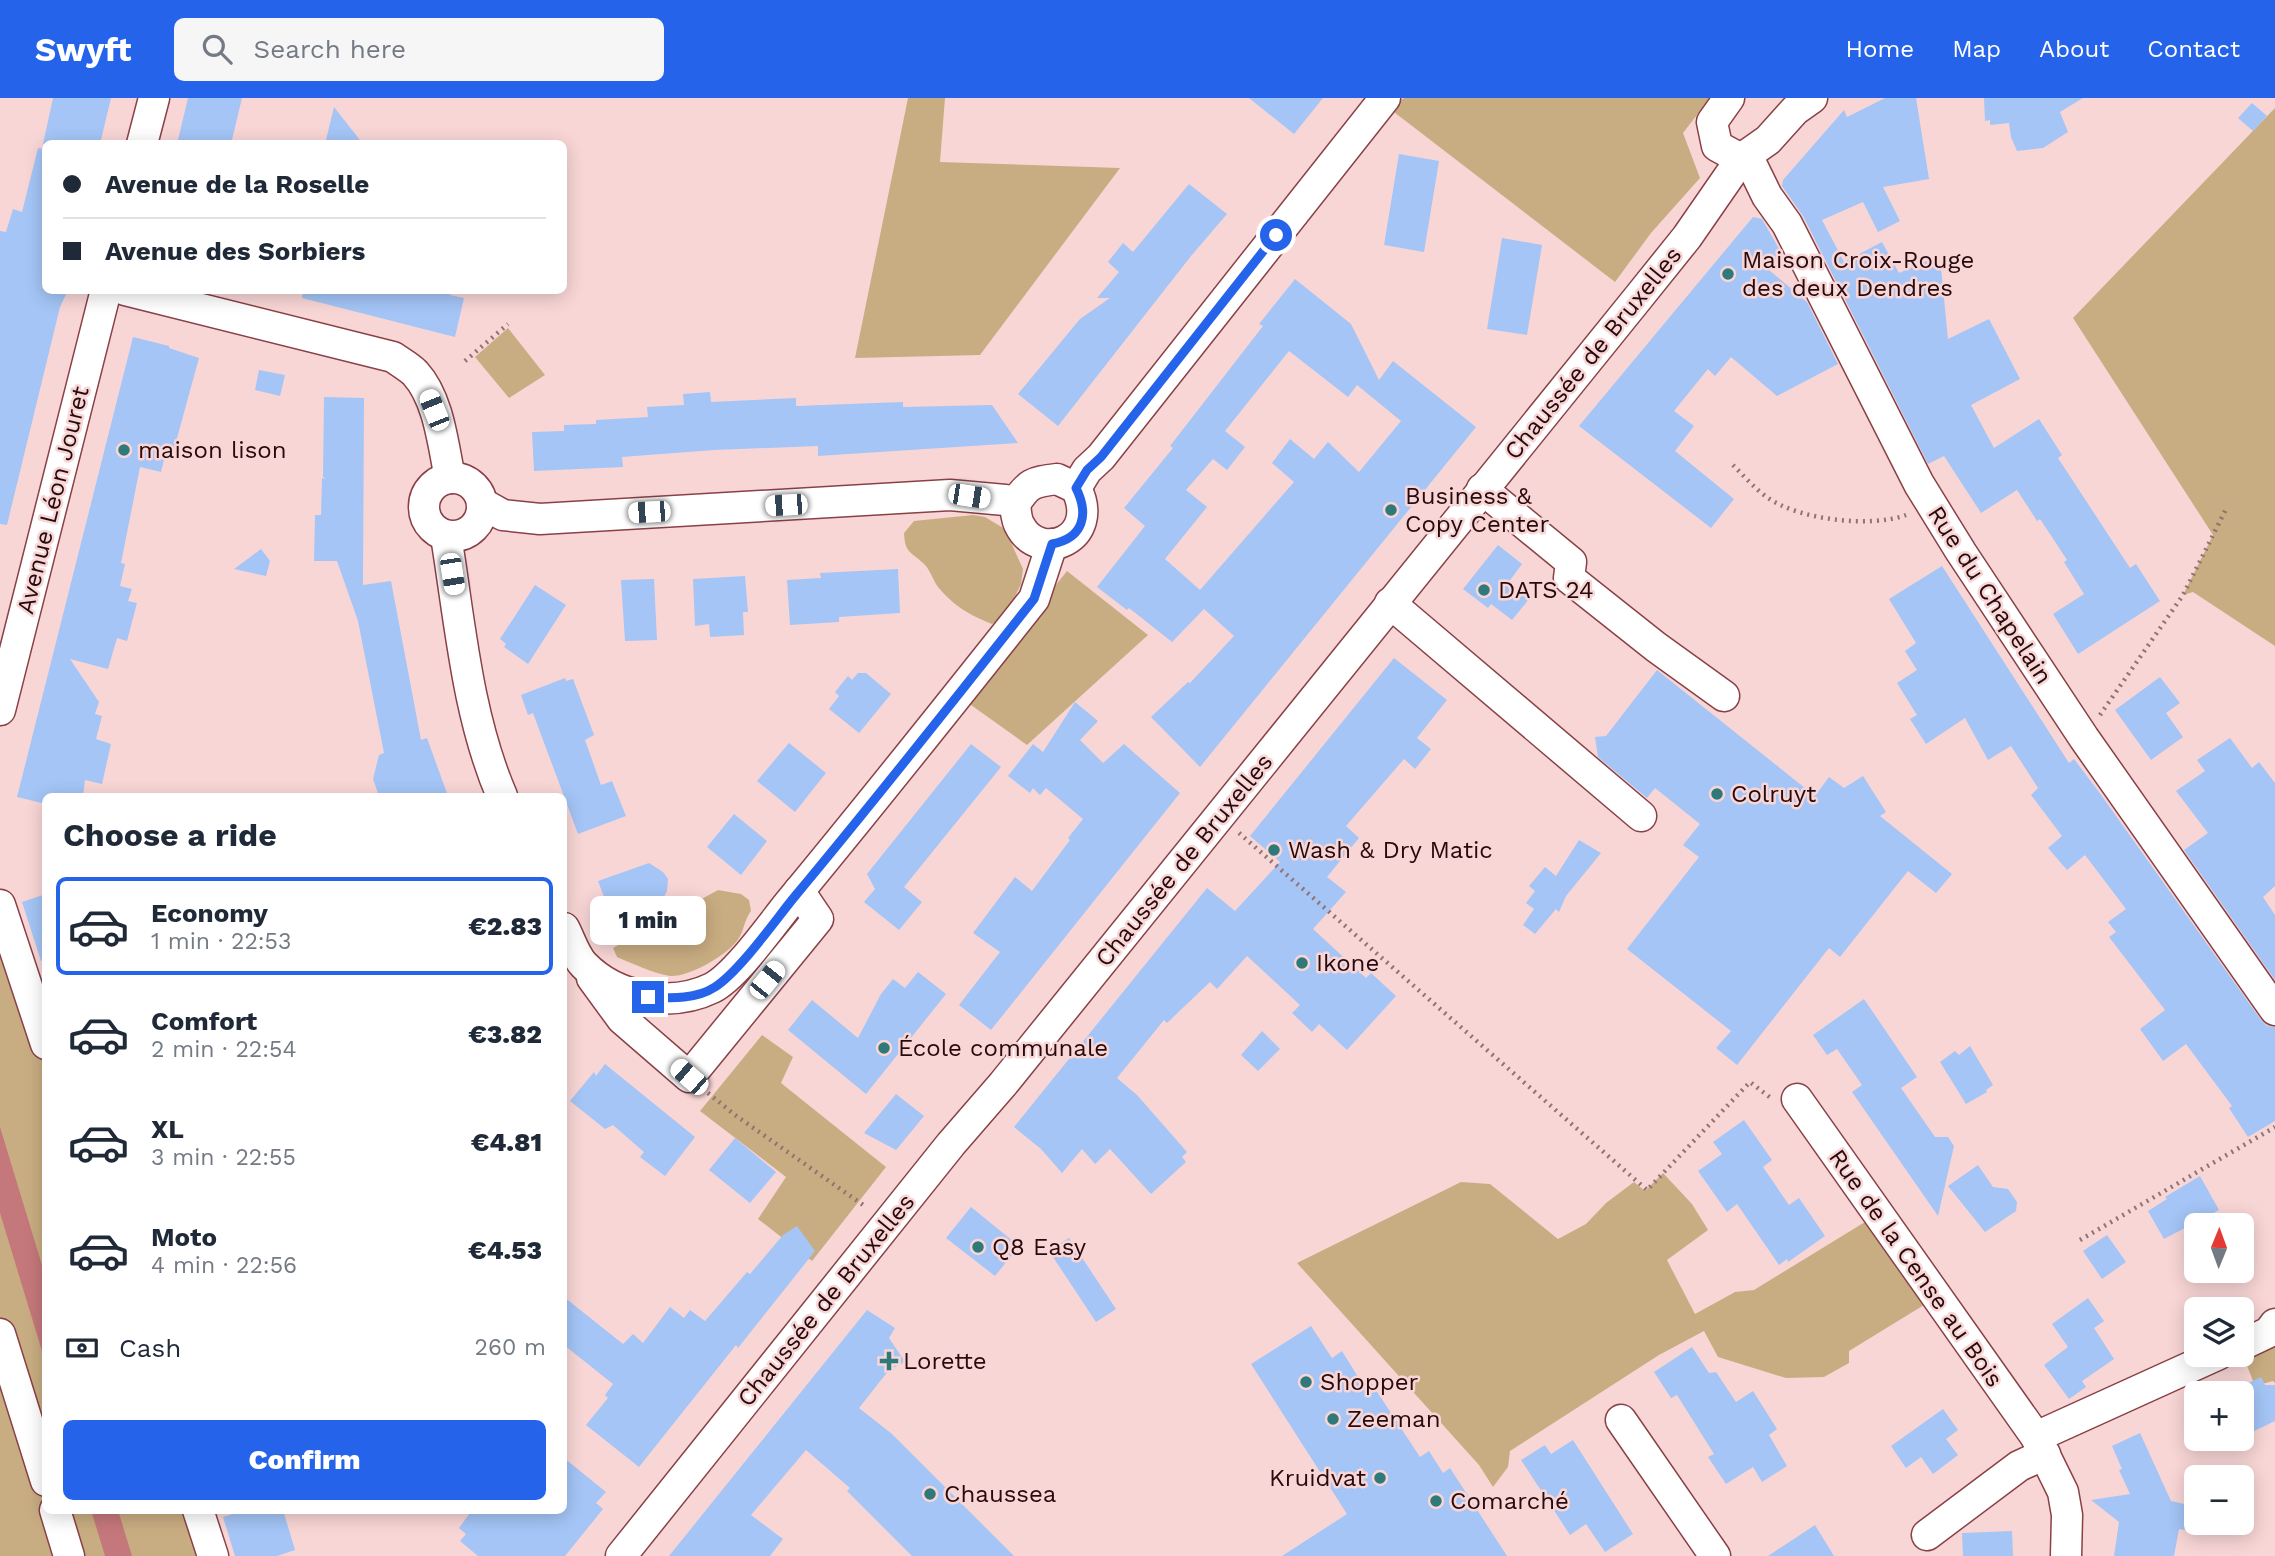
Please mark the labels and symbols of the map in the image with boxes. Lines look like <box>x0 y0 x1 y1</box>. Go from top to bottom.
route start <box>1260 219 1292 251</box>
street label: Chaussée de Bruxelles <box>1499 241 1687 465</box>
place label: Maison Croix-Rouge des deux Dendres <box>1742 246 1974 302</box>
marker: Maison Croix-Rouge des deux Dendres <box>1720 266 1736 282</box>
street label: Avenue Léon Jouret <box>11 383 95 617</box>
car <box>417 387 452 433</box>
place label: maison lison <box>138 436 287 464</box>
marker: maison lison <box>116 442 132 458</box>
car <box>947 482 992 510</box>
place label: Business & Copy Center <box>1405 482 1549 538</box>
car <box>765 493 808 517</box>
car <box>628 500 671 524</box>
street label: Rue du Chapelain <box>1922 501 2058 689</box>
marker: Business & Copy Center <box>1383 502 1399 518</box>
car <box>439 552 466 596</box>
place label: DATS 24 <box>1498 576 1594 604</box>
marker: DATS 24 <box>1476 582 1492 598</box>
street label: Chaussée de Bruxelles <box>1090 748 1278 972</box>
place label: Colruyt <box>1731 780 1816 808</box>
marker: Colruyt <box>1709 786 1725 802</box>
place label: Wash & Dry Matic <box>1288 836 1493 864</box>
marker: Wash & Dry Matic <box>1266 842 1282 858</box>
callout: 1 min <box>590 895 706 944</box>
place label: Ikone <box>1316 949 1379 977</box>
marker: Ikone <box>1294 955 1310 971</box>
car <box>746 957 789 1003</box>
route end <box>632 981 664 1013</box>
place label: École communale <box>898 1034 1108 1062</box>
marker: École communale <box>876 1040 892 1056</box>
car <box>667 1055 712 1099</box>
street label: Rue de la Cense au Bois <box>1823 1144 2009 1392</box>
street label: Chaussée de Bruxelles <box>732 1188 920 1412</box>
north arrow <box>2184 1213 2254 1283</box>
place label: Q8 Easy <box>992 1233 1087 1261</box>
marker: Q8 Easy <box>970 1239 986 1255</box>
place label: Lorette <box>903 1347 987 1375</box>
marker: Lorette <box>881 1353 897 1369</box>
place label: Shopper <box>1320 1368 1419 1396</box>
marker: Shopper <box>1298 1374 1314 1390</box>
place label: Zeeman <box>1347 1405 1441 1433</box>
marker: Zeeman <box>1325 1411 1341 1427</box>
place label: Kruidvat <box>1269 1464 1366 1492</box>
marker: Kruidvat <box>1372 1470 1388 1486</box>
place label: Chaussea <box>944 1480 1056 1508</box>
marker: Chaussea <box>922 1486 938 1502</box>
place label: Comarché <box>1450 1487 1569 1515</box>
marker: Comarché <box>1428 1493 1444 1509</box>

